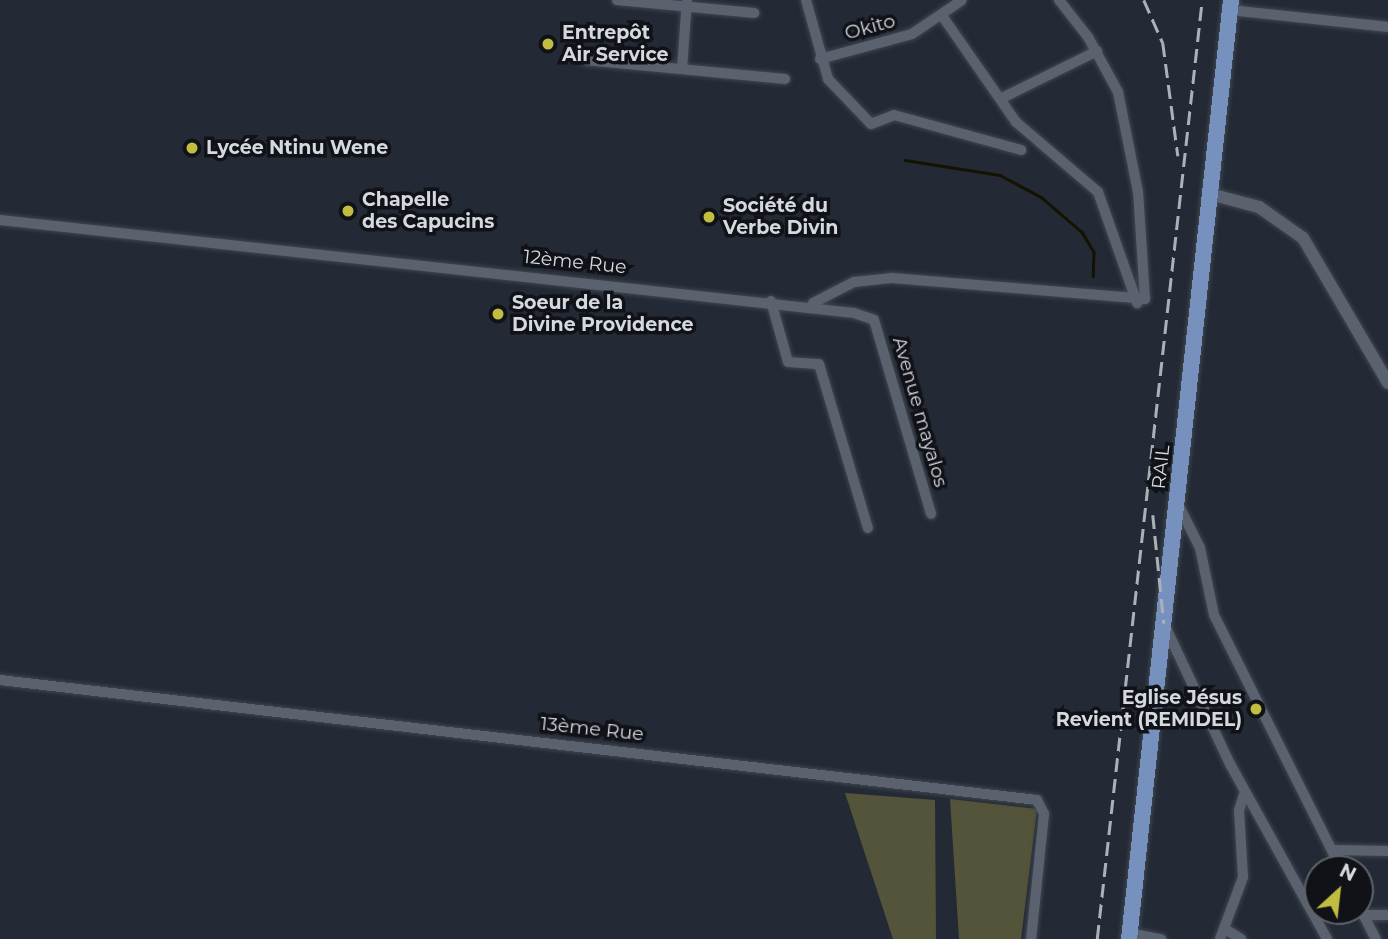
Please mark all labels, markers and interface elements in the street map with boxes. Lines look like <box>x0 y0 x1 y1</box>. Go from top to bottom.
street label: Okito <box>842 9 898 45</box>
place label: Entrepôt Air Service <box>562 22 669 66</box>
marker: Entrepôt Air Service <box>540 36 556 52</box>
place label: Lycée Ntinu Wene <box>206 137 388 159</box>
marker: Lycée Ntinu Wene <box>184 140 200 156</box>
place label: Chapelle des Capucins <box>362 189 494 233</box>
place label: Société du Verbe Divin <box>723 195 838 239</box>
marker: Chapelle des Capucins <box>340 203 356 219</box>
marker: Société du Verbe Divin <box>701 209 717 225</box>
street label: 12ème Rue <box>522 245 628 279</box>
place label: Soeur de la Divine Providence <box>512 292 693 336</box>
marker: Soeur de la Divine Providence <box>490 306 506 322</box>
street label: Avenue mayalos <box>888 334 952 490</box>
street label: RAIL <box>1147 444 1175 490</box>
place label: Eglise Jésus Revient (REMIDEL) <box>1056 687 1242 731</box>
marker: Eglise Jésus Revient (REMIDEL) <box>1248 701 1264 717</box>
street label: 13ème Rue <box>539 712 645 746</box>
north arrow <box>1304 855 1374 925</box>
text: N <box>1336 859 1360 886</box>

